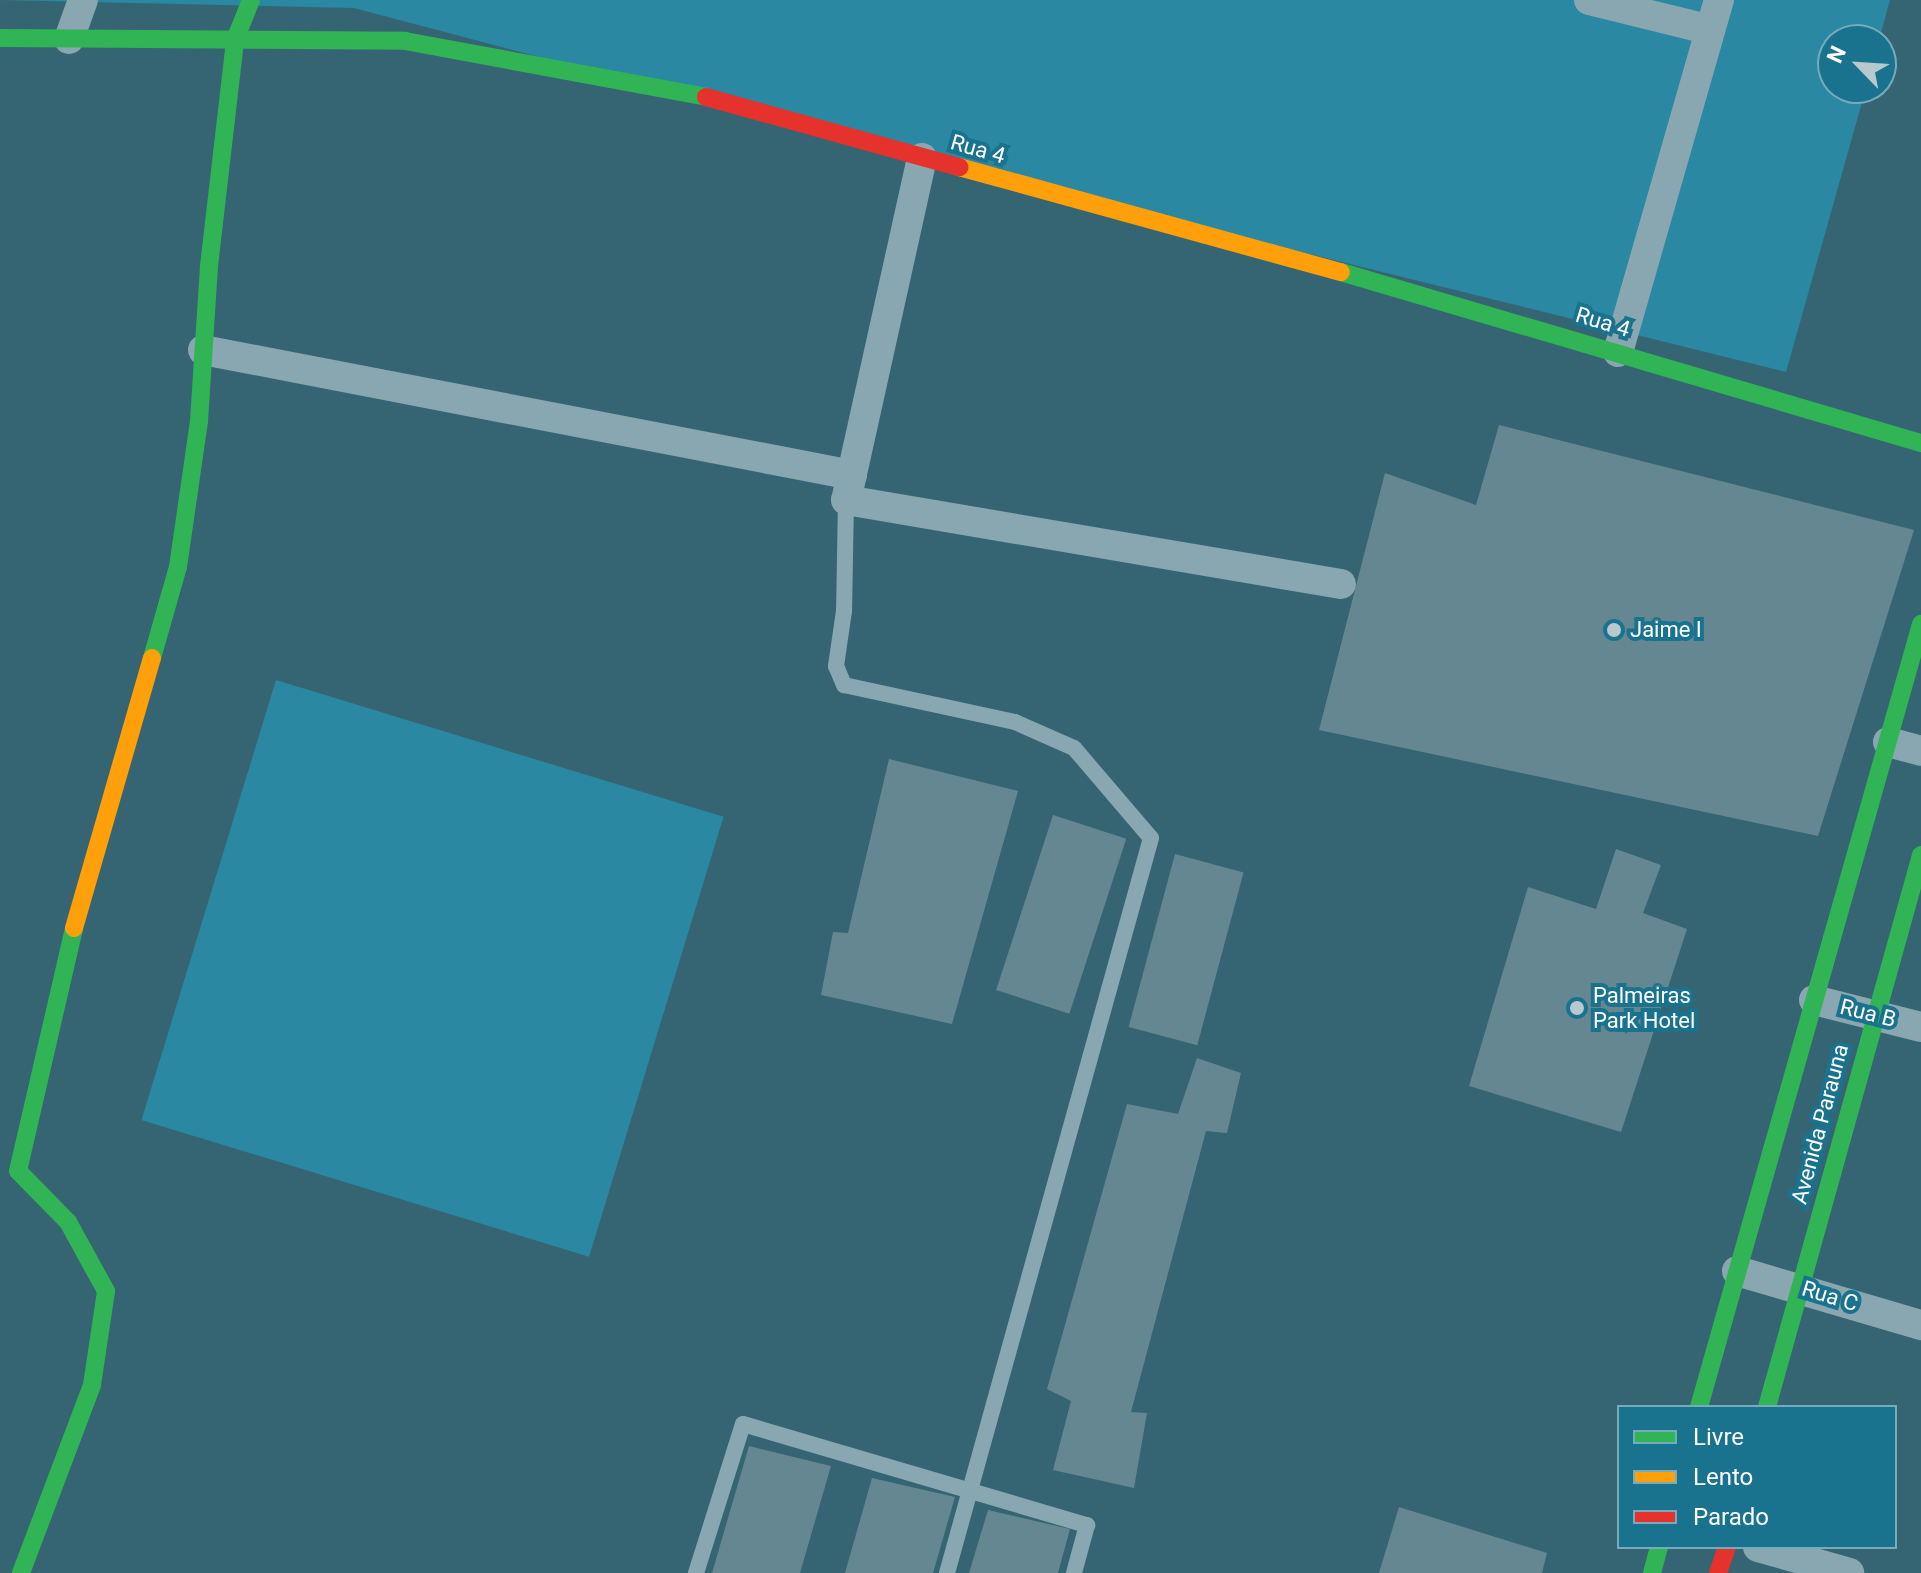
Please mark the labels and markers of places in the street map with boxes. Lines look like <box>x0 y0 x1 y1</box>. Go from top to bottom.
place label: Jaime I <box>1630 617 1702 643</box>
marker: Jaime I <box>1605 621 1623 639</box>
place label: Palmeiras Park Hotel <box>1593 982 1695 1034</box>
marker: Palmeiras Park Hotel <box>1568 999 1586 1017</box>

